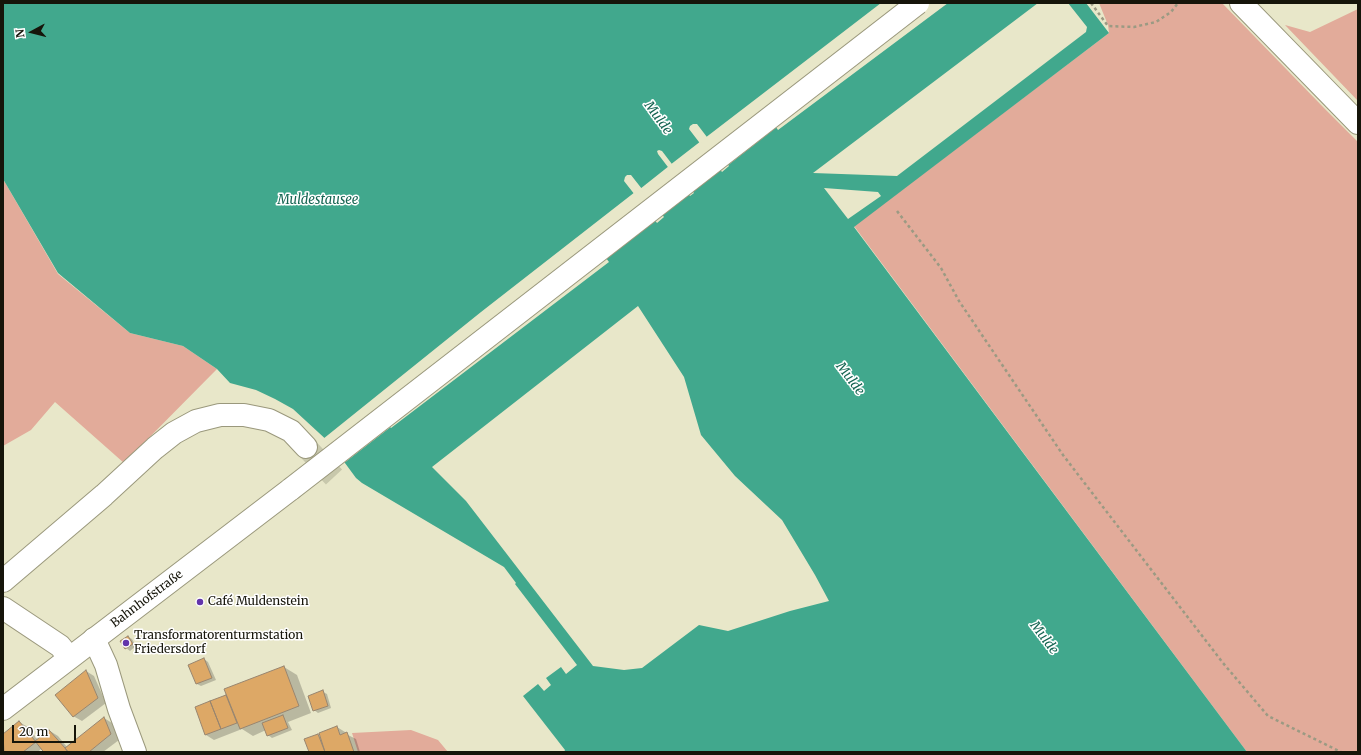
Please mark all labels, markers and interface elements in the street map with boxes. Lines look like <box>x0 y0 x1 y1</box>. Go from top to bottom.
north arrow <box>12 12 52 52</box>
text: N <box>13 28 28 39</box>
water label: Mulde <box>641 98 675 138</box>
water label: Muldestausee <box>278 192 358 208</box>
water label: Mulde <box>833 359 867 399</box>
street label: Bahnhofstraße <box>108 567 186 631</box>
place label: Café Muldenstein <box>208 595 309 609</box>
marker: Café Muldenstein <box>195 597 205 607</box>
water label: Mulde <box>1027 618 1061 658</box>
place label: Transformatorenturmstation Friedersdorf <box>134 629 303 657</box>
marker: Transformatorenturmstation Friedersdorf <box>121 638 131 648</box>
scale bar <box>14 717 78 743</box>
text: 20 m <box>19 724 48 739</box>

